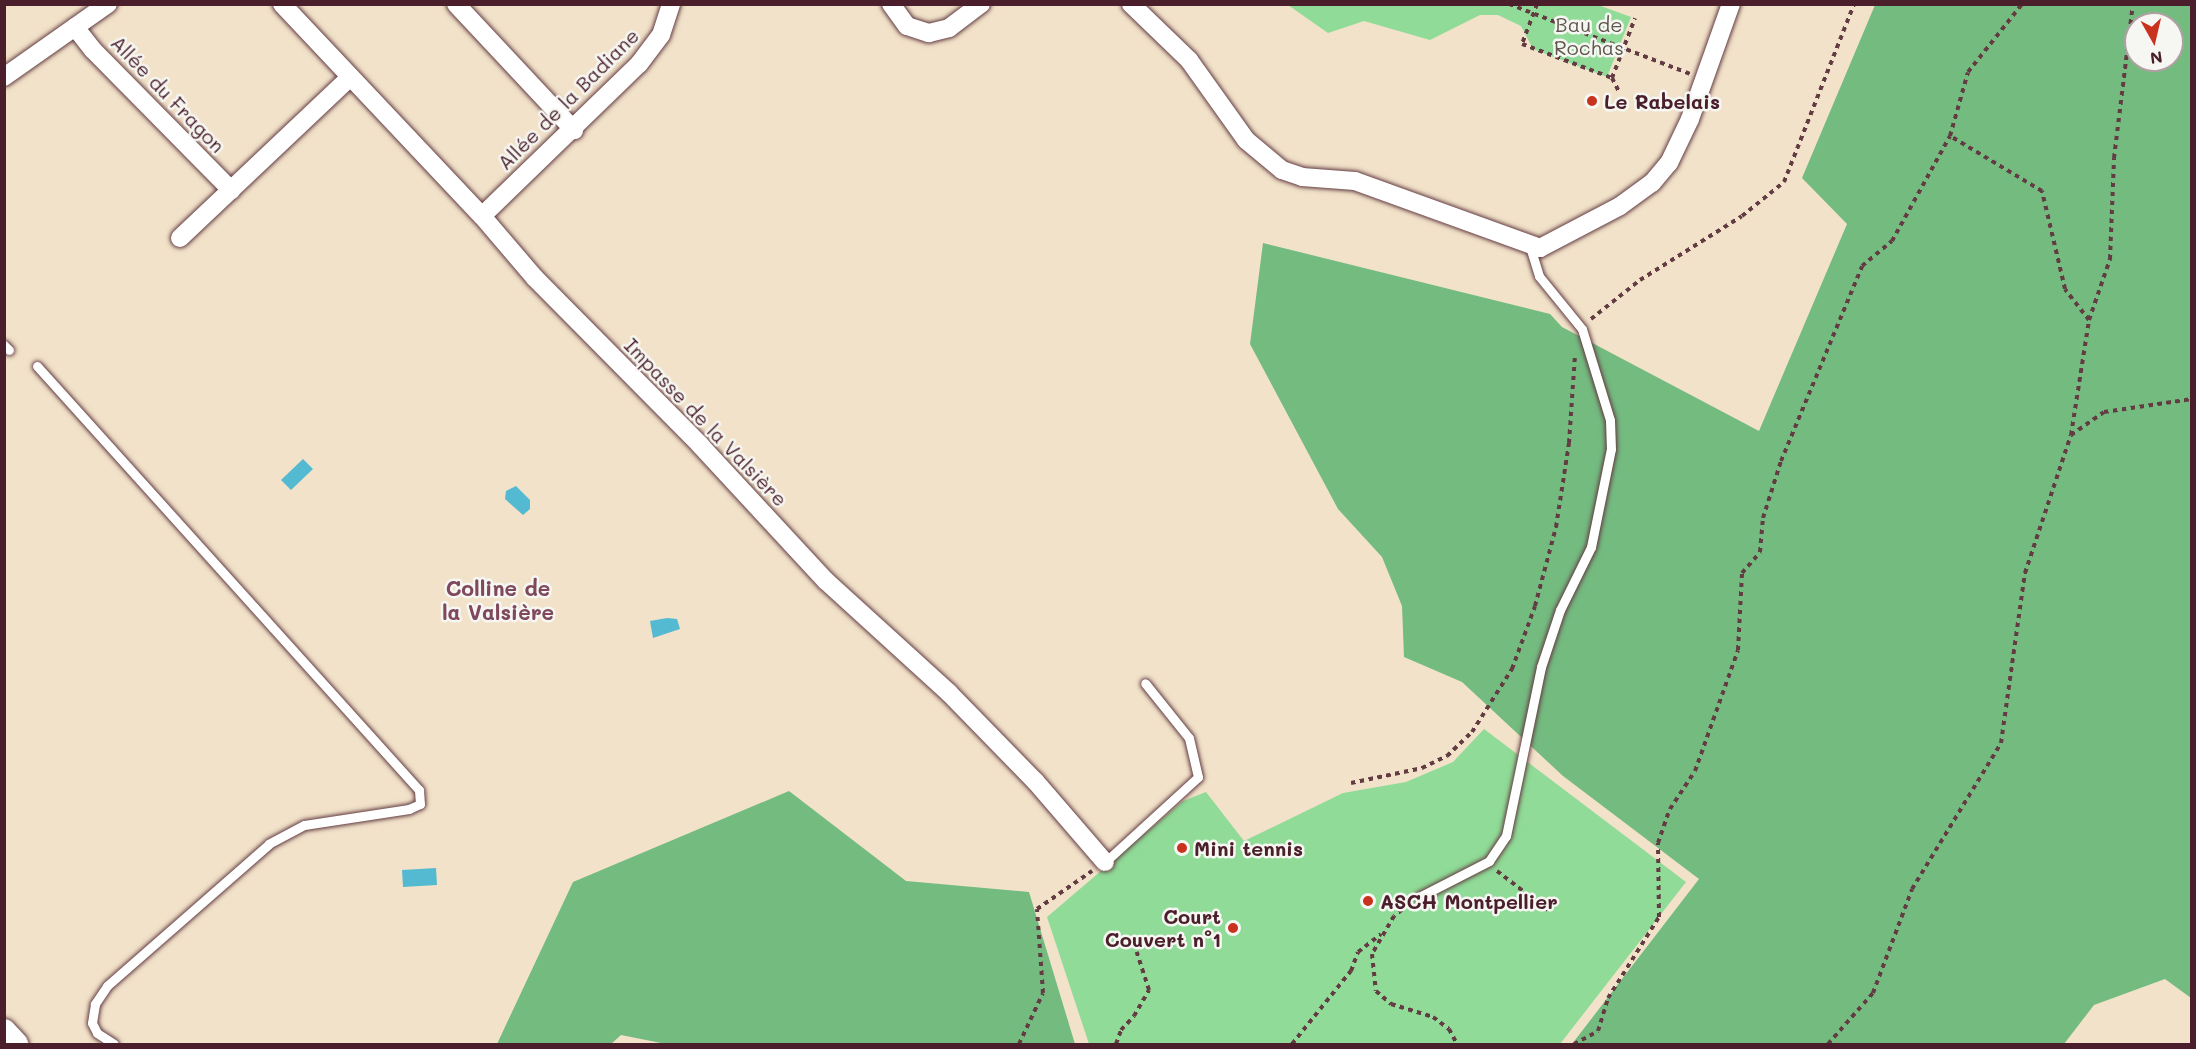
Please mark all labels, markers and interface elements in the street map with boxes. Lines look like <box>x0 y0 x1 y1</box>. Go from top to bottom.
park label: Bau de Rochas <box>1554 12 1624 59</box>
north arrow <box>2124 12 2184 72</box>
street label: Allée de la Badiane <box>492 23 644 175</box>
street label: Allée du Fragon <box>106 31 230 157</box>
text: N <box>2149 47 2164 70</box>
place label: Le Rabelais <box>1604 89 1720 113</box>
marker: Le Rabelais <box>1585 94 1599 108</box>
street label: Impasse de la Valsière <box>620 333 792 511</box>
district label: Colline de la Valsière <box>442 575 554 625</box>
place label: Mini tennis <box>1194 836 1303 860</box>
marker: Mini tennis <box>1175 841 1189 855</box>
place label: ASCH Montpellier <box>1380 889 1558 913</box>
marker: ASCH Montpellier <box>1361 894 1375 908</box>
place label: Court Couvert n°1 <box>1105 904 1221 951</box>
marker: Court Couvert n°1 <box>1226 921 1240 935</box>

